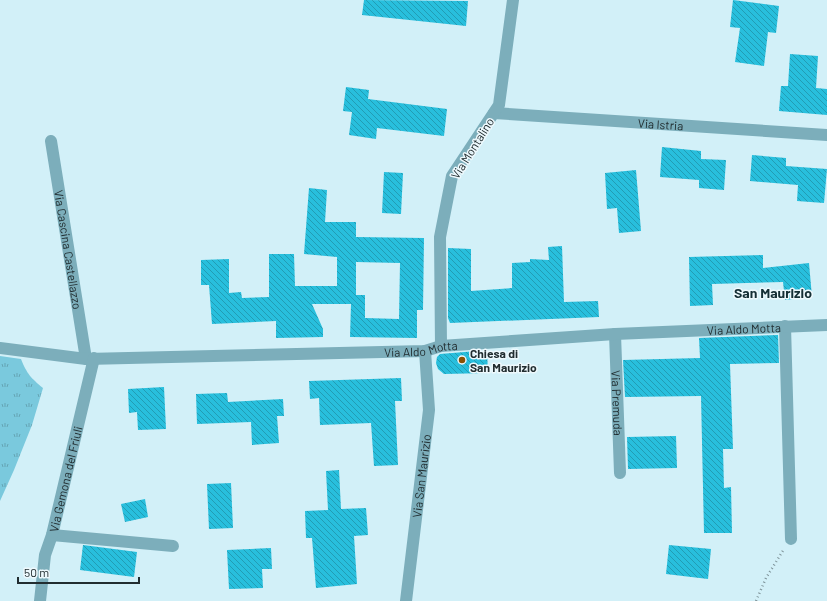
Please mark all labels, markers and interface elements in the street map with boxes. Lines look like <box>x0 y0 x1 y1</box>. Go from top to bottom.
street label: Via Montalino <box>448 115 496 181</box>
street label: Via Istria <box>637 116 684 132</box>
street label: Via Cascina Castellazzo <box>52 189 85 310</box>
district label: San Maurizio <box>734 284 812 301</box>
street label: Via Aldo Motta <box>707 320 781 337</box>
street label: Via Aldo Motta <box>384 338 458 359</box>
place label: Chiesa di San Maurizio <box>470 346 537 374</box>
marker: Chiesa di San Maurizio <box>457 355 467 365</box>
street label: Via Premuda <box>609 370 626 436</box>
street label: Via Gemona del Friuli <box>46 425 85 533</box>
street label: Via San Maurizio <box>409 433 433 519</box>
scale bar <box>18 559 139 585</box>
text: 50 m <box>24 565 49 579</box>

